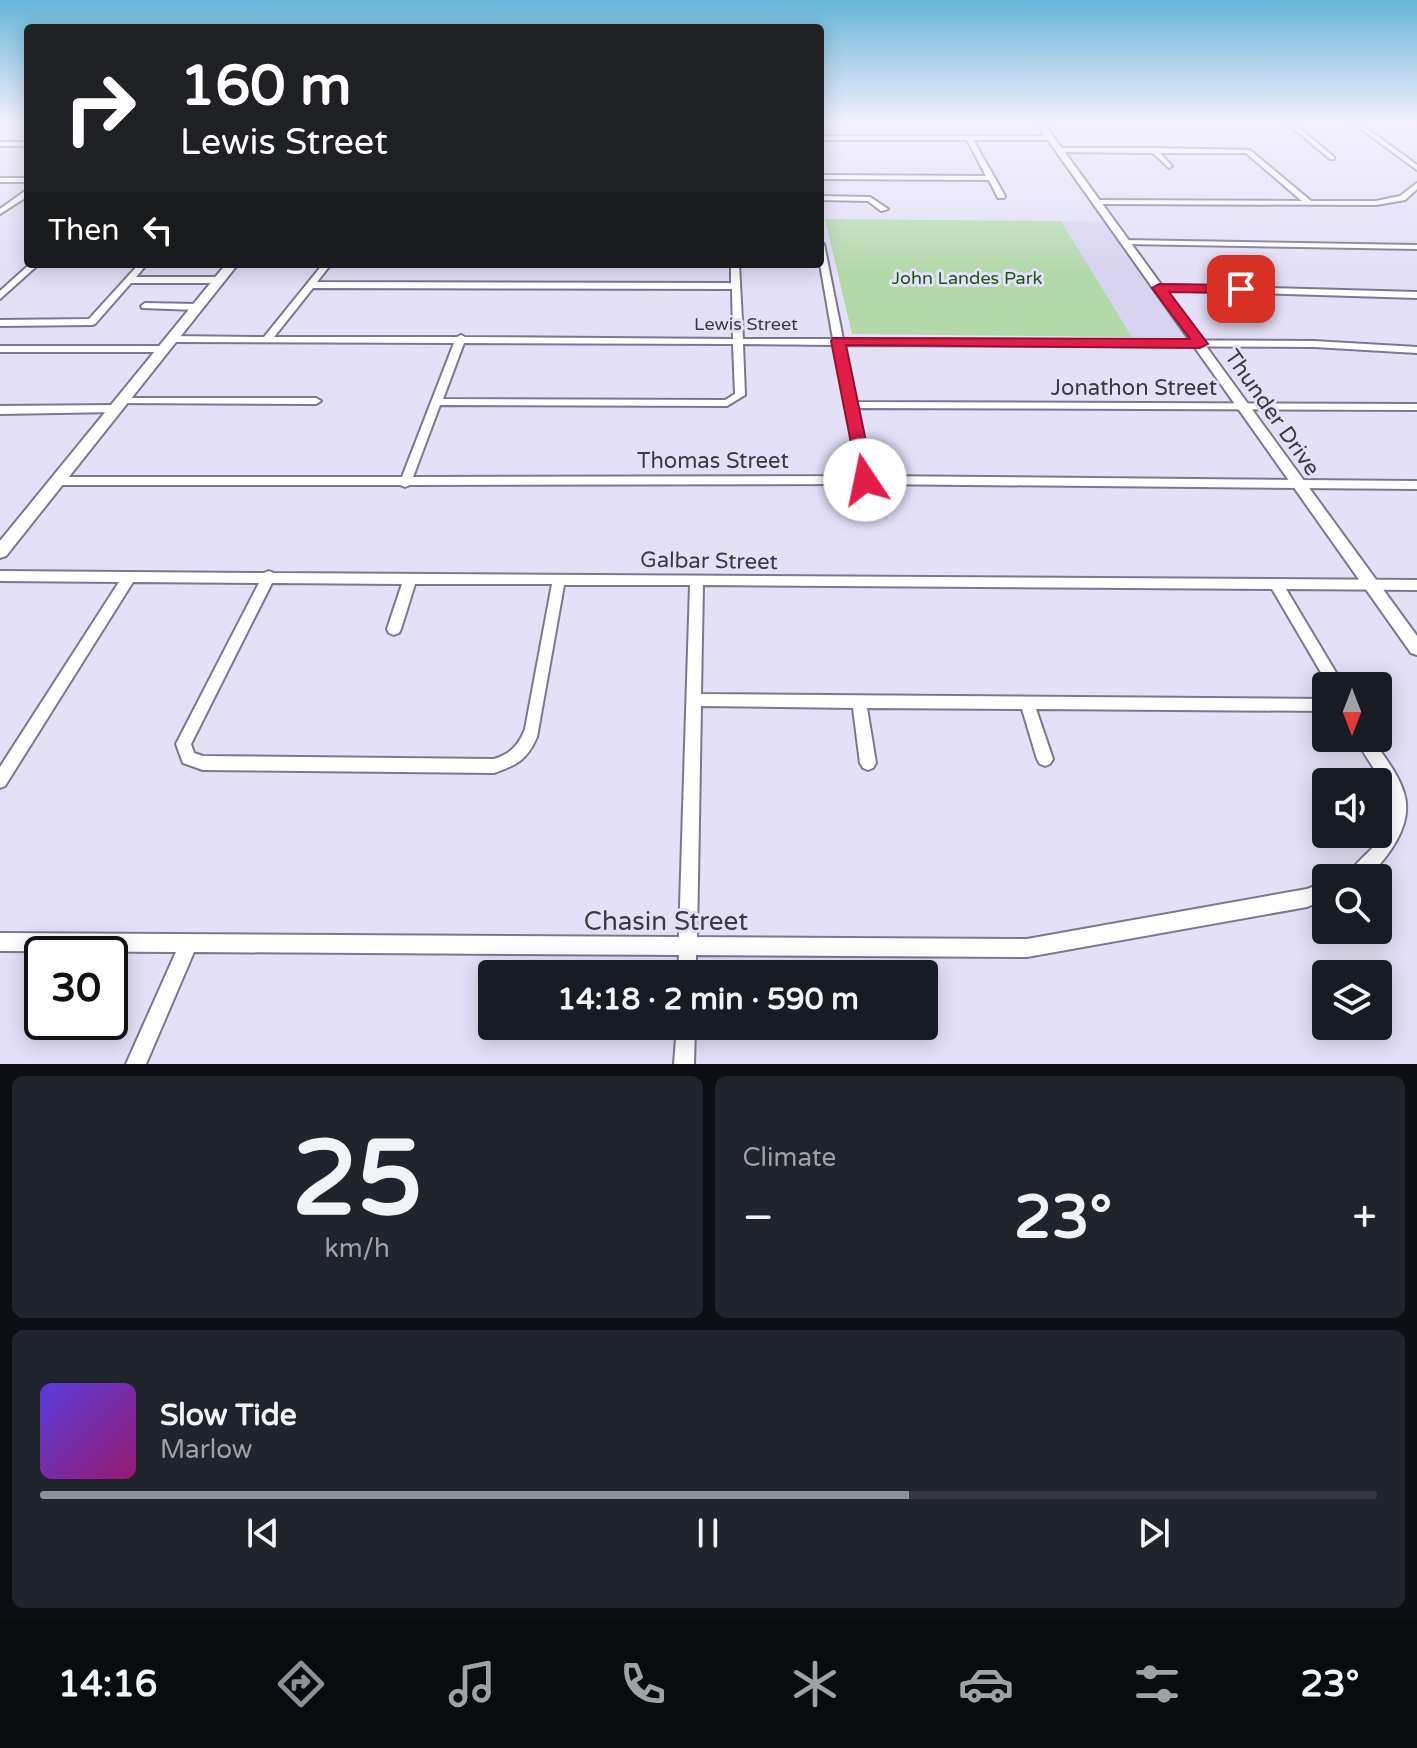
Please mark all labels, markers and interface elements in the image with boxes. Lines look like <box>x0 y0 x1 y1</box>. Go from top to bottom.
text: 160 m <box>180 53 351 120</box>
icon: right <box>48 56 152 160</box>
text: Lewis Street <box>180 121 388 164</box>
icon: left <box>136 208 180 252</box>
text: Then <box>48 212 120 249</box>
pin <box>1207 255 1275 323</box>
park label: John Landes Park <box>892 267 1043 289</box>
icon: arrive <box>1219 267 1263 311</box>
street label: Lewis Street <box>694 313 798 335</box>
street label: Thunder Drive <box>1219 344 1325 481</box>
street label: Jonathon Street <box>1051 375 1217 401</box>
position arrow <box>823 438 907 522</box>
street label: Thomas Street <box>637 448 789 474</box>
street label: Galbar Street <box>640 547 778 575</box>
north arrow <box>1312 672 1392 752</box>
map controls <box>1312 672 1392 1040</box>
button: sound <box>1312 768 1392 848</box>
button: search <box>1312 864 1392 944</box>
street label: Chasin Street <box>584 906 748 937</box>
speed limit sign: 30 <box>24 936 128 1040</box>
button: layers <box>1312 960 1392 1040</box>
text: 14:18 · 2 min · 590 m <box>557 981 859 1018</box>
text: 25 <box>292 1118 423 1243</box>
text: Climate <box>743 1142 836 1173</box>
text: 23° <box>1014 1182 1112 1254</box>
text: − <box>743 1192 774 1245</box>
text: + <box>1352 1192 1377 1245</box>
text: km/h <box>325 1233 390 1264</box>
text: Slow Tide <box>160 1397 297 1434</box>
text: Marlow <box>160 1434 252 1465</box>
icon: previous <box>241 1511 285 1555</box>
icon: pause <box>686 1511 730 1555</box>
icon: next <box>1132 1511 1176 1555</box>
icon: directions <box>273 1656 329 1712</box>
icon: music <box>444 1656 500 1712</box>
icon: phone <box>615 1656 671 1712</box>
icon: climate <box>787 1656 843 1712</box>
icon: car <box>958 1656 1014 1712</box>
icon: filters <box>1129 1656 1185 1712</box>
text: 14:16 <box>58 1663 157 1706</box>
text: 23° <box>1301 1663 1359 1706</box>

